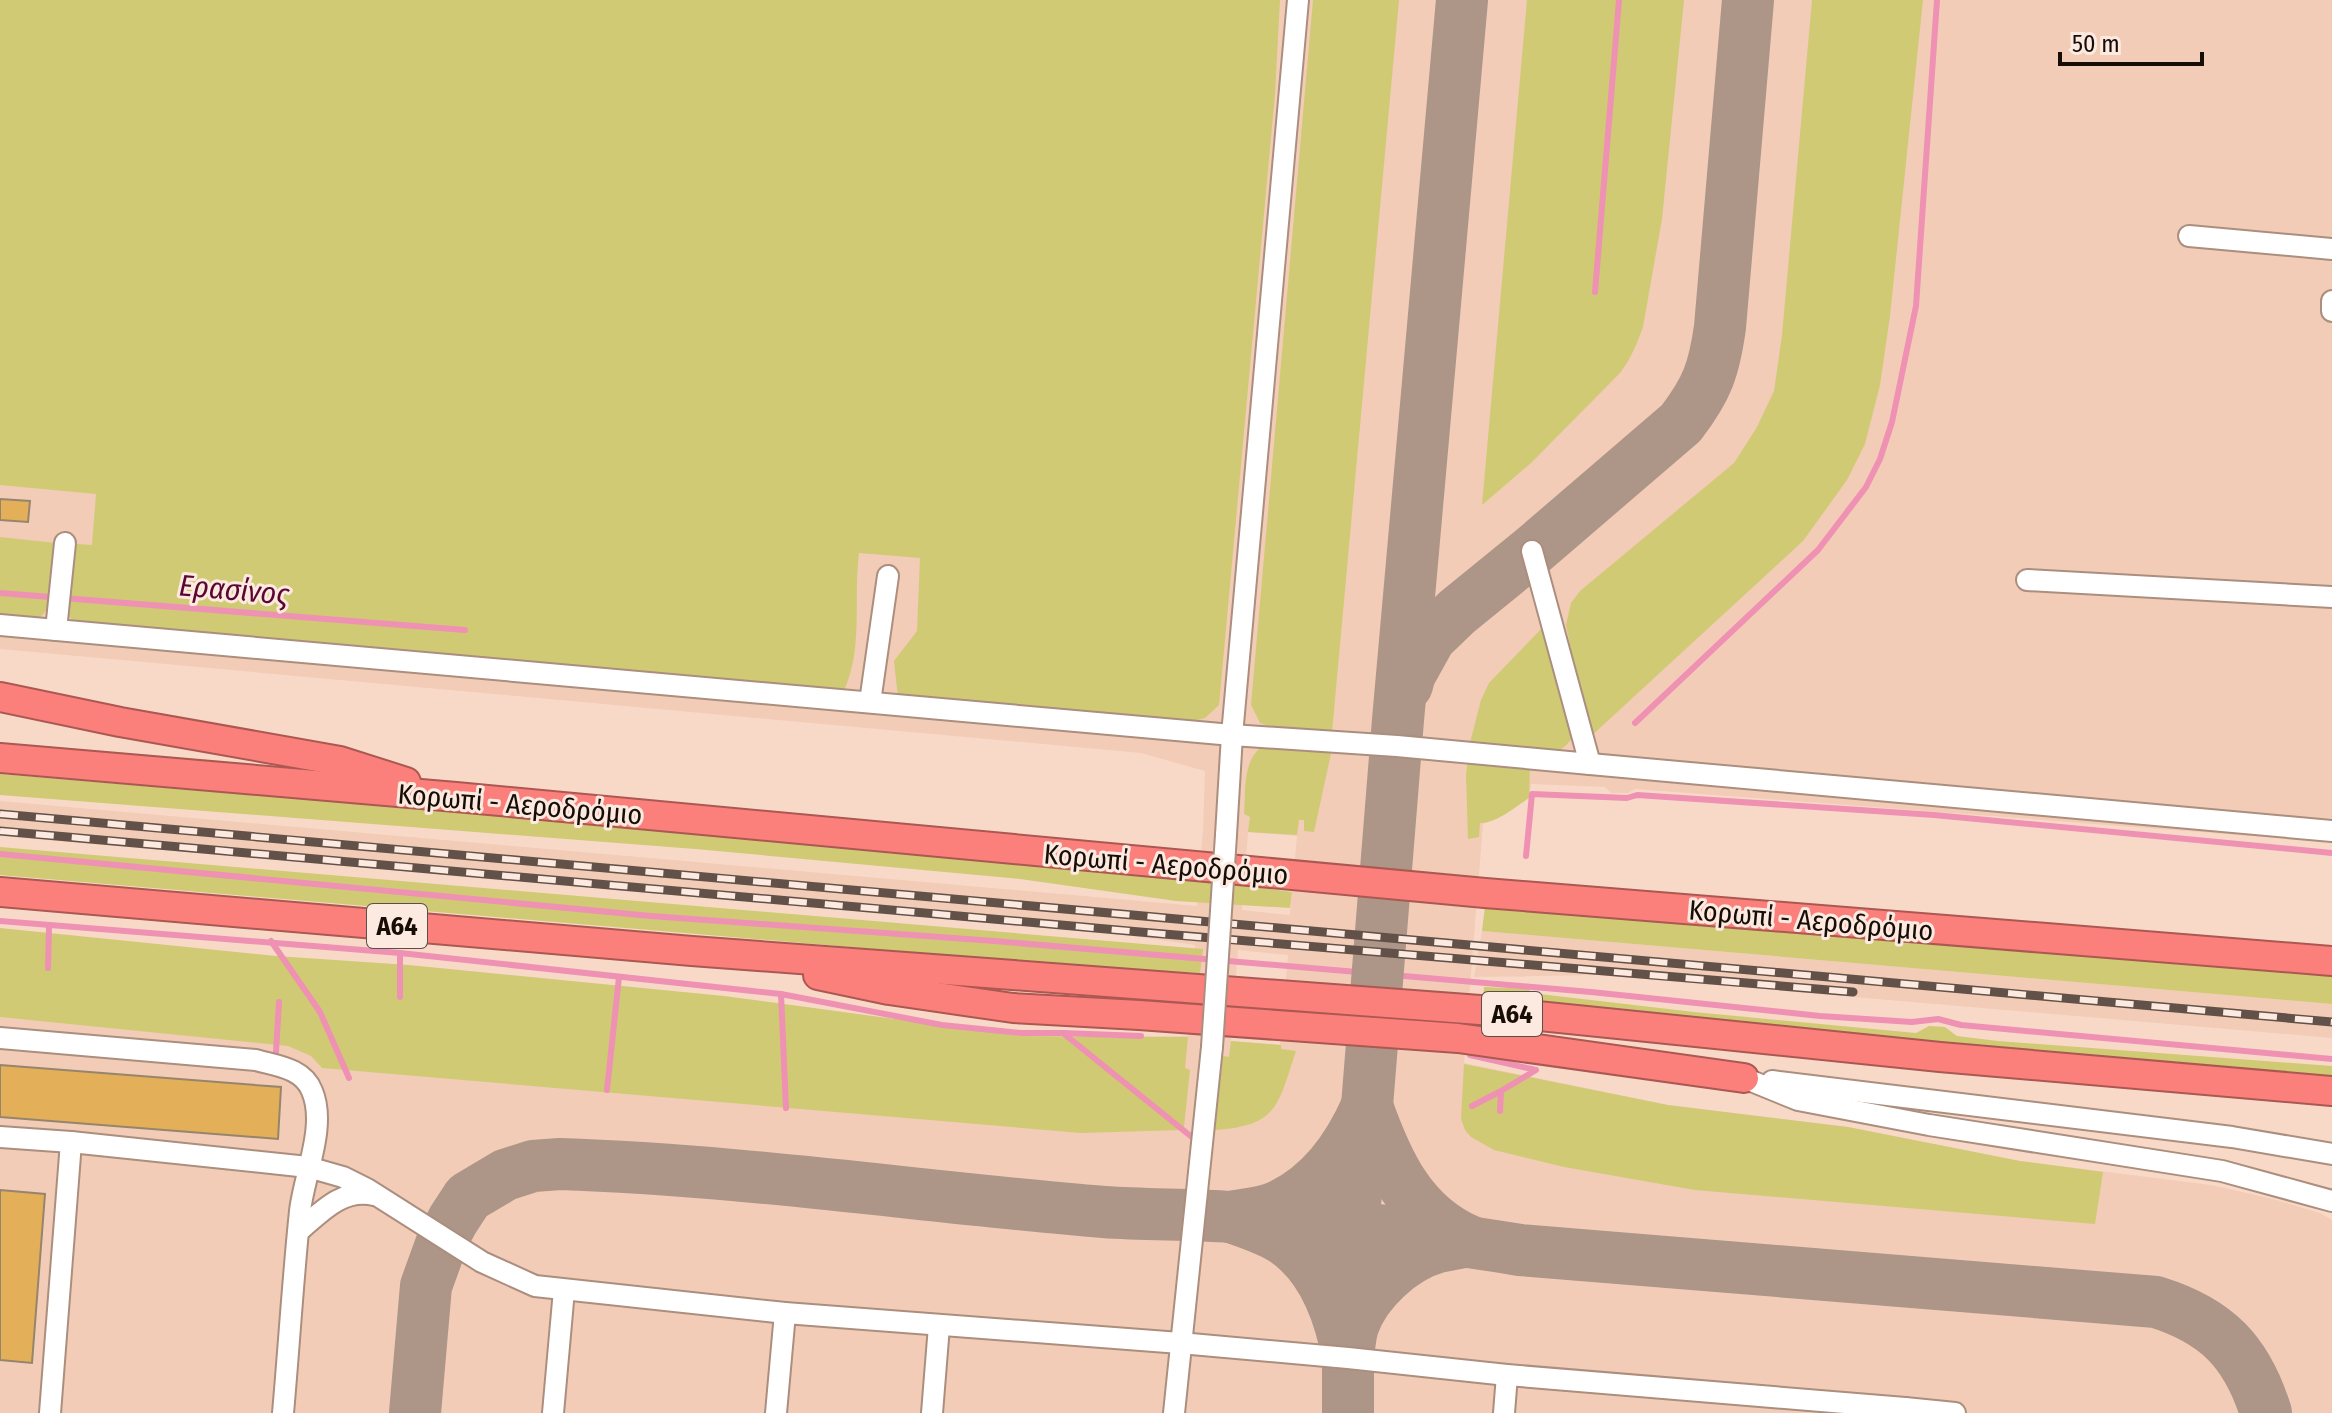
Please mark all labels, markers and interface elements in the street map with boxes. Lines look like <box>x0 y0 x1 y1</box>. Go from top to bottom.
scale bar <box>2060 16 2202 66</box>
text: 50 m <box>2072 30 2120 58</box>
water label: Ερασίνος <box>178 567 292 613</box>
street label: Κορωπί - Αεροδρόμιο <box>396 777 644 832</box>
street label: Κορωπί - Αεροδρόμιο <box>1042 837 1290 892</box>
street label: Κορωπί - Αεροδρόμιο <box>1687 893 1935 948</box>
road number: Α64 <box>367 904 427 948</box>
road number: Α64 <box>1482 992 1542 1036</box>

